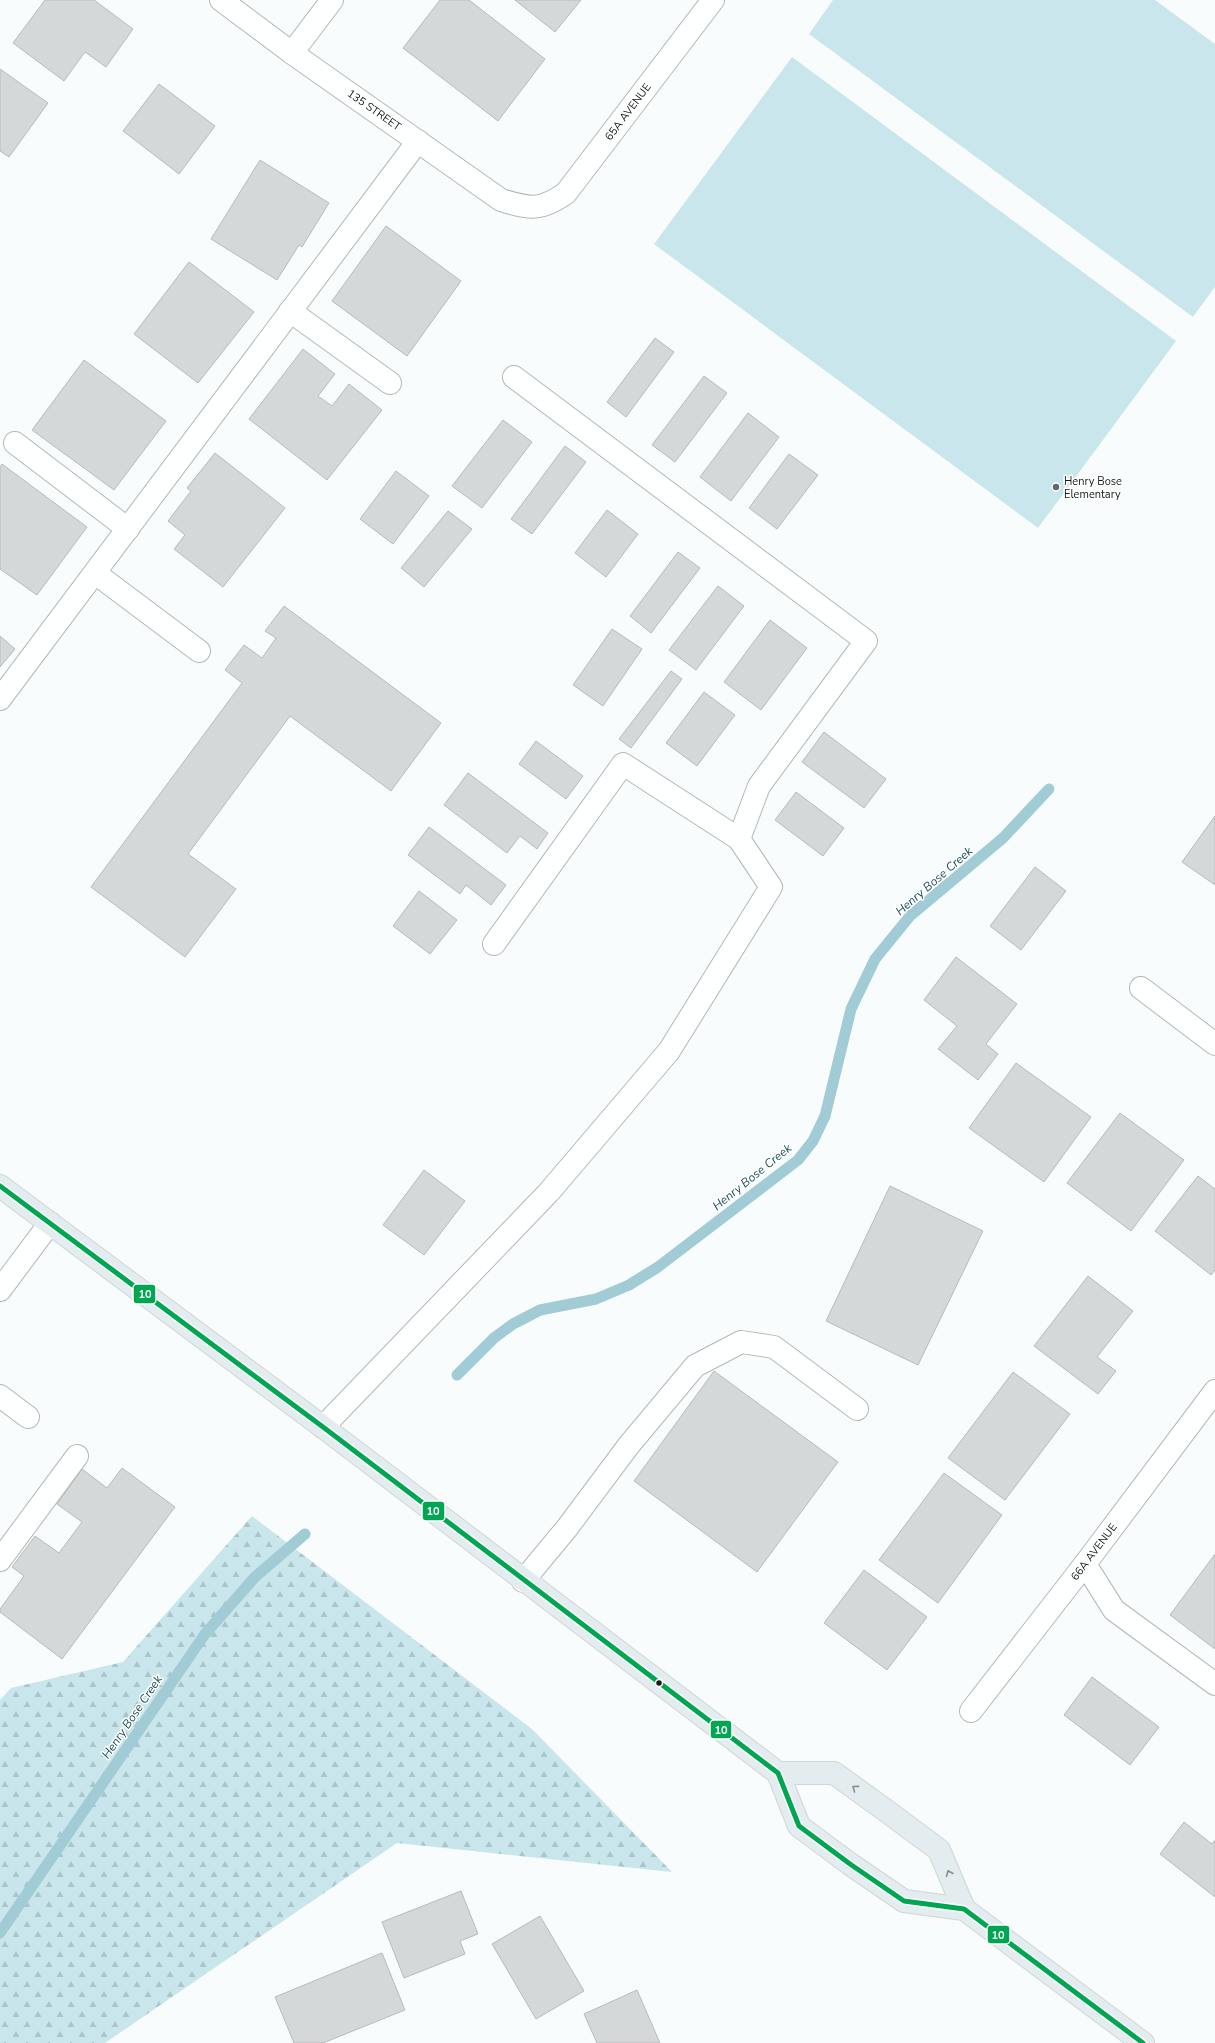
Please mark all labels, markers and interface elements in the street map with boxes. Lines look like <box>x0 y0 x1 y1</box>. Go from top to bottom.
street label: 65A AVENUE <box>602 80 654 144</box>
street label: 135 STREET <box>344 86 404 134</box>
place label: Henry Bose Elementary <box>1064 474 1122 502</box>
marker: Henry Bose Elementary <box>1051 482 1061 492</box>
water label: Henry Bose Creek <box>892 842 977 919</box>
water label: Henry Bose Creek <box>709 1140 796 1214</box>
line badge: 10 <box>133 1284 156 1304</box>
text: 10 <box>138 1287 152 1302</box>
line badge: 10 <box>422 1501 445 1521</box>
text: 10 <box>426 1504 440 1519</box>
street label: 66A AVENUE <box>1068 1520 1120 1584</box>
water label: Henry Bose Creek <box>98 1671 166 1762</box>
unlabelled marker <box>654 1678 664 1688</box>
line badge: 10 <box>710 1720 732 1739</box>
text: 10 <box>714 1723 728 1738</box>
one-way arrow <box>852 1786 859 1793</box>
one-way arrow <box>946 1870 954 1877</box>
line badge: 10 <box>987 1925 1010 1944</box>
text: 10 <box>991 1928 1005 1943</box>

